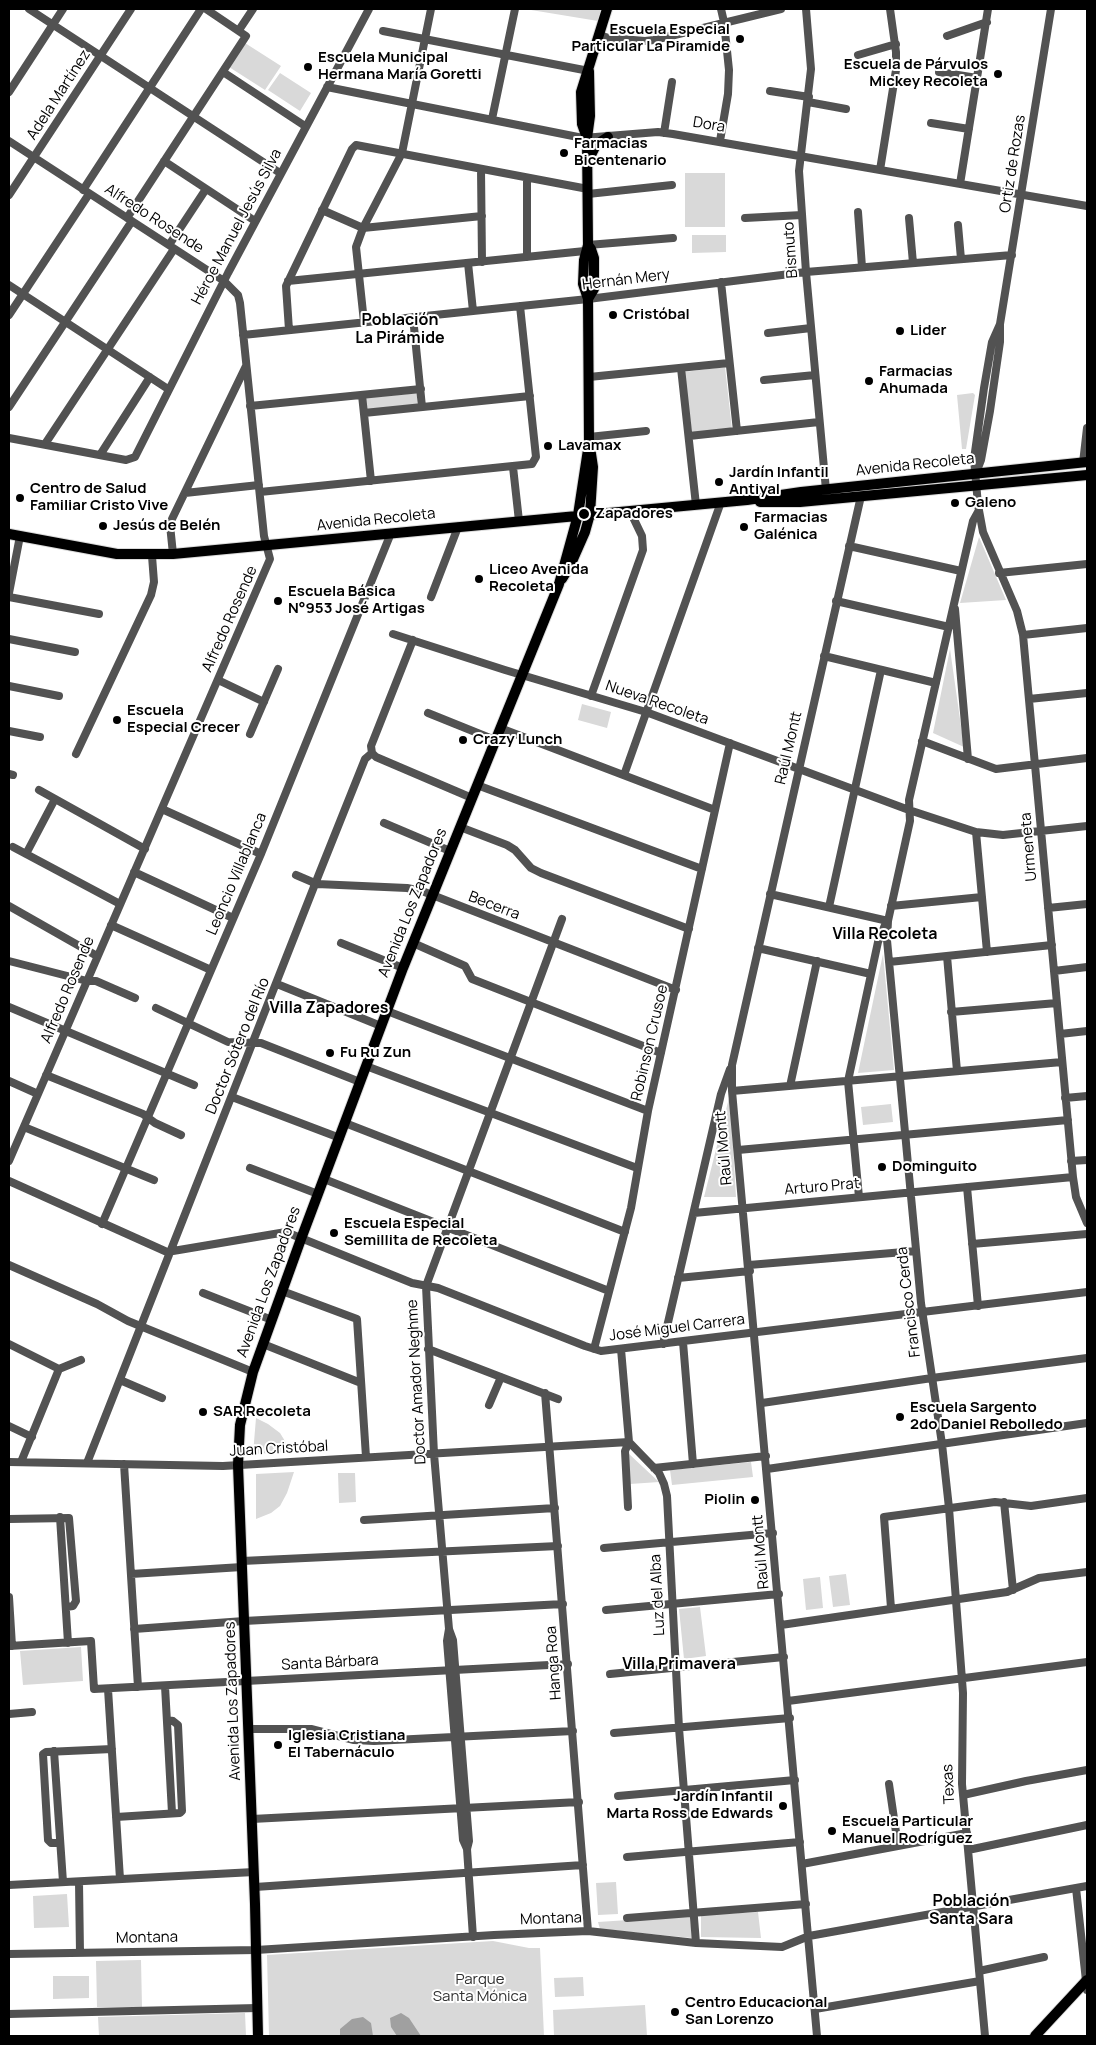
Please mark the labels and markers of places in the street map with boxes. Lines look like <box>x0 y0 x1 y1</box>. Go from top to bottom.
place label: Escuela Especial Particular La Piramide <box>572 21 730 56</box>
marker: Escuela Especial Particular La Piramide <box>734 33 746 45</box>
place label: Escuela Municipal Hermana María Goretti <box>318 49 482 84</box>
place label: Escuela de Párvulos Mickey Recoleta <box>844 56 988 91</box>
marker: Escuela Municipal Hermana María Goretti <box>302 61 314 73</box>
marker: Escuela de Párvulos Mickey Recoleta <box>992 68 1004 80</box>
place label: Farmacias Bicentenario <box>574 135 667 170</box>
marker: Farmacias Bicentenario <box>558 147 570 159</box>
place label: Cristóbal <box>623 306 690 324</box>
marker: Cristóbal <box>607 309 619 321</box>
place label: Lider <box>910 322 946 340</box>
marker: Lider <box>894 325 906 337</box>
place label: Farmacias Ahumada <box>879 363 953 398</box>
marker: Farmacias Ahumada <box>863 375 875 387</box>
place label: Lavamax <box>558 437 621 455</box>
marker: Lavamax <box>542 440 554 452</box>
place label: Jardín Infantil Antiyal <box>729 464 829 499</box>
marker: Jardín Infantil Antiyal <box>713 476 725 488</box>
place label: Centro de Salud Familiar Cristo Vive <box>30 480 168 515</box>
marker: Centro de Salud Familiar Cristo Vive <box>14 492 26 504</box>
place label: Galeno <box>965 494 1016 512</box>
marker: Galeno <box>949 497 961 509</box>
place label: Zapadores <box>595 505 673 523</box>
marker: Zapadores <box>577 507 591 521</box>
place label: Farmacias Galénica <box>754 509 828 544</box>
place label: Jesús de Belén <box>113 517 220 535</box>
marker: Jesús de Belén <box>97 520 109 532</box>
marker: Farmacias Galénica <box>738 521 750 533</box>
place label: Liceo Avenida Recoleta <box>489 561 589 596</box>
marker: Liceo Avenida Recoleta <box>473 573 485 585</box>
place label: Escuela Básica N°953 José Artigas <box>288 583 425 618</box>
marker: Escuela Básica N°953 José Artigas <box>272 595 284 607</box>
place label: Escuela Especial Crecer <box>127 702 240 737</box>
marker: Escuela Especial Crecer <box>111 714 123 726</box>
place label: Crazy Lunch <box>473 731 562 749</box>
marker: Crazy Lunch <box>457 734 469 746</box>
place label: Fu Ru Zun <box>340 1044 411 1062</box>
marker: Fu Ru Zun <box>324 1047 336 1059</box>
place label: Dominguito <box>892 1158 977 1176</box>
marker: Dominguito <box>876 1161 888 1173</box>
place label: Escuela Especial Semillita de Recoleta <box>344 1215 497 1250</box>
marker: Escuela Especial Semillita de Recoleta <box>328 1227 340 1239</box>
place label: Escuela Sargento 2do Daniel Rebolledo <box>910 1399 1063 1434</box>
place label: SAR Recoleta <box>213 1403 311 1421</box>
marker: SAR Recoleta <box>197 1406 209 1418</box>
marker: Escuela Sargento 2do Daniel Rebolledo <box>894 1411 906 1423</box>
place label: Piolin <box>704 1491 745 1509</box>
marker: Piolin <box>749 1494 761 1506</box>
place label: Iglesia Cristiana El Tabernáculo <box>288 1727 405 1762</box>
marker: Iglesia Cristiana El Tabernáculo <box>272 1739 284 1751</box>
place label: Jardín Infantil Marta Ross de Edwards <box>606 1788 773 1823</box>
marker: Jardín Infantil Marta Ross de Edwards <box>777 1800 789 1812</box>
place label: Escuela Particular Manuel Rodríguez <box>842 1813 973 1848</box>
marker: Escuela Particular Manuel Rodríguez <box>826 1825 838 1837</box>
place label: Centro Educacional San Lorenzo <box>685 1994 828 2029</box>
marker: Centro Educacional San Lorenzo <box>669 2006 681 2018</box>

